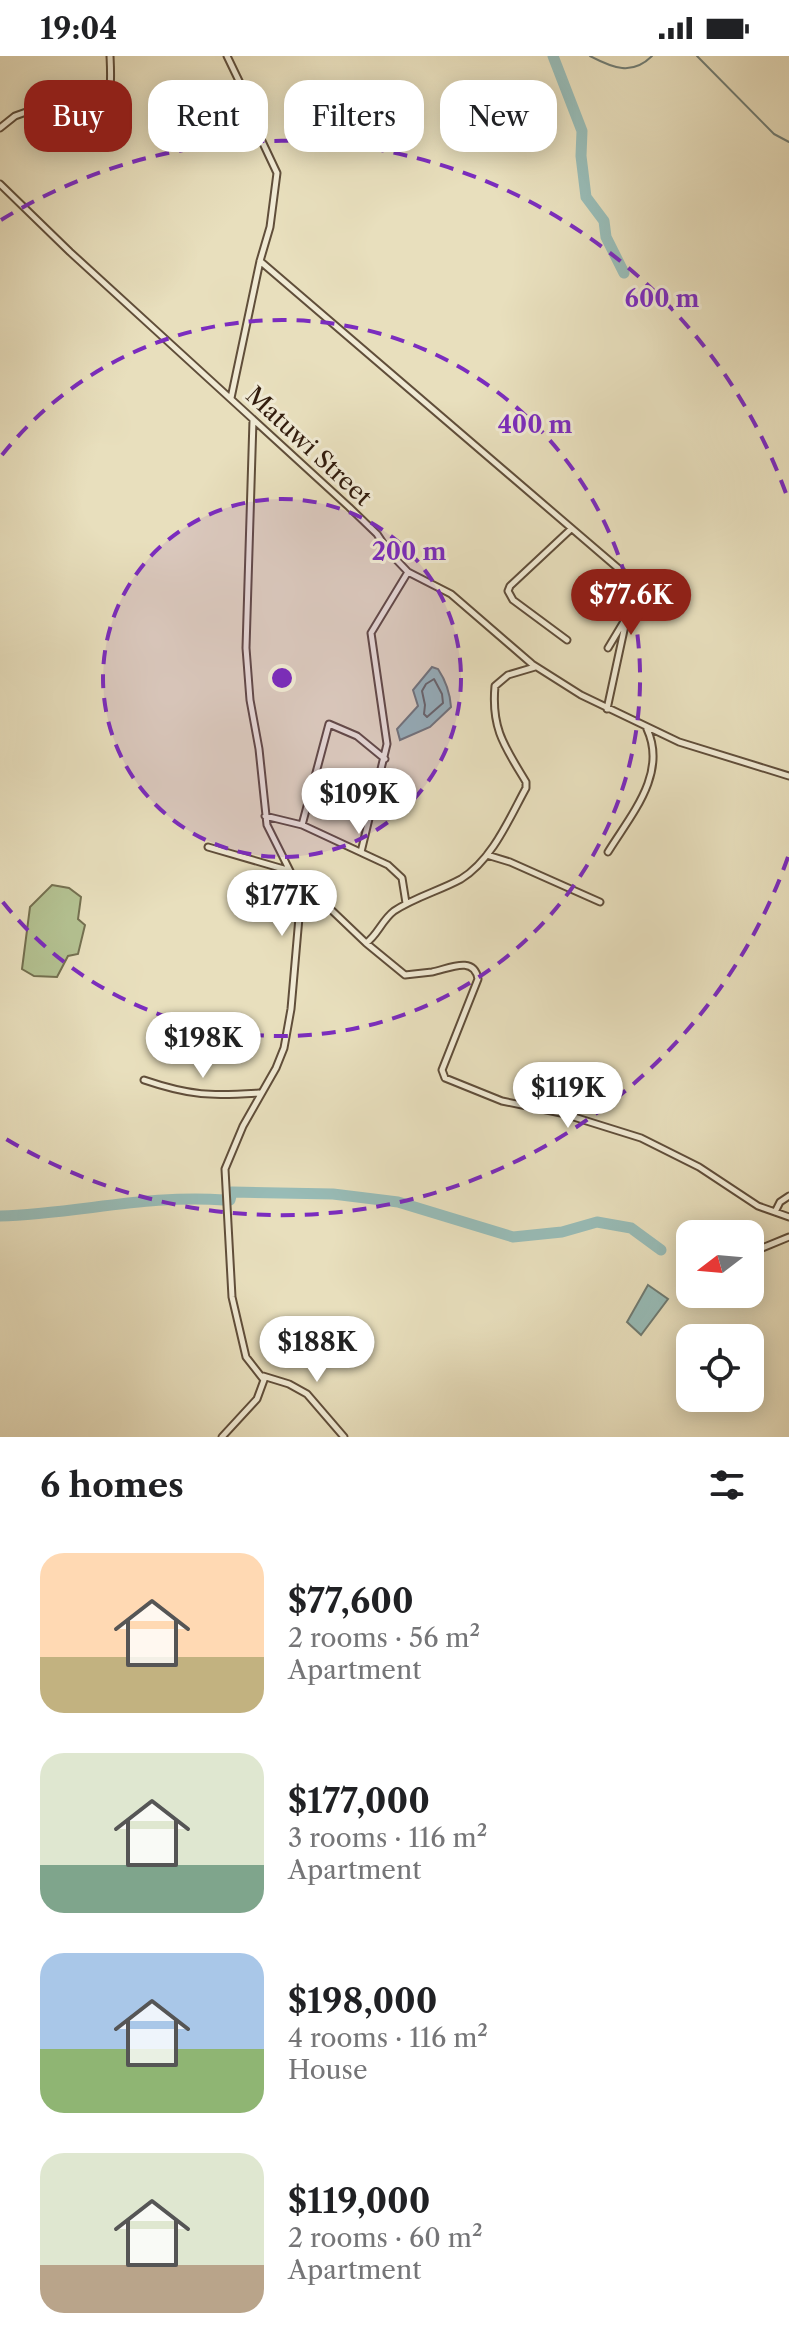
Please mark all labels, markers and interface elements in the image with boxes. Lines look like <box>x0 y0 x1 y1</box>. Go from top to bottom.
text: 19:04 <box>40 10 117 47</box>
chip: Buy <box>24 80 132 152</box>
chip: Rent <box>148 80 268 152</box>
chip: Filters <box>284 80 424 152</box>
chip: New <box>440 80 557 152</box>
text: 600 m <box>625 284 699 313</box>
street label: Matuwi Street <box>240 380 378 512</box>
text: 400 m <box>498 410 572 439</box>
text: 200 m <box>372 537 446 566</box>
pin: $77.6K <box>566 569 696 637</box>
text: $77.6K <box>589 579 673 611</box>
centre of rings <box>268 664 296 692</box>
pin: $109K <box>303 768 415 836</box>
text: $109K <box>320 778 398 810</box>
pin: $177K <box>226 870 338 938</box>
text: $177K <box>245 880 319 912</box>
pin: $198K <box>147 1012 259 1080</box>
text: $198K <box>164 1022 242 1054</box>
pin: $119K <box>512 1062 624 1130</box>
text: $119K <box>531 1072 605 1104</box>
north arrow <box>676 1220 764 1308</box>
map controls <box>676 1220 764 1412</box>
pin: $188K <box>261 1316 373 1384</box>
button: locate <box>676 1324 764 1412</box>
text: $188K <box>277 1326 357 1358</box>
icon: filters <box>705 1463 749 1507</box>
text: 6 homes <box>40 1464 184 1506</box>
text: $77,600 <box>288 1580 414 1622</box>
icon: home <box>104 1585 200 1681</box>
text: 2 rooms · 56 m² <box>288 1622 480 1654</box>
text: Apartment <box>288 1654 421 1686</box>
text: $177,000 <box>288 1780 430 1822</box>
icon: home <box>104 1785 200 1881</box>
text: 3 rooms · 116 m² <box>288 1822 487 1854</box>
text: Apartment <box>288 1854 421 1886</box>
text: $198,000 <box>288 1980 437 2022</box>
icon: home <box>104 1985 200 2081</box>
text: 4 rooms · 116 m² <box>288 2022 488 2054</box>
text: House <box>288 2054 368 2086</box>
text: $119,000 <box>288 2180 430 2222</box>
icon: home <box>104 2185 200 2281</box>
text: 2 rooms · 60 m² <box>288 2222 483 2254</box>
text: Apartment <box>288 2254 421 2286</box>

